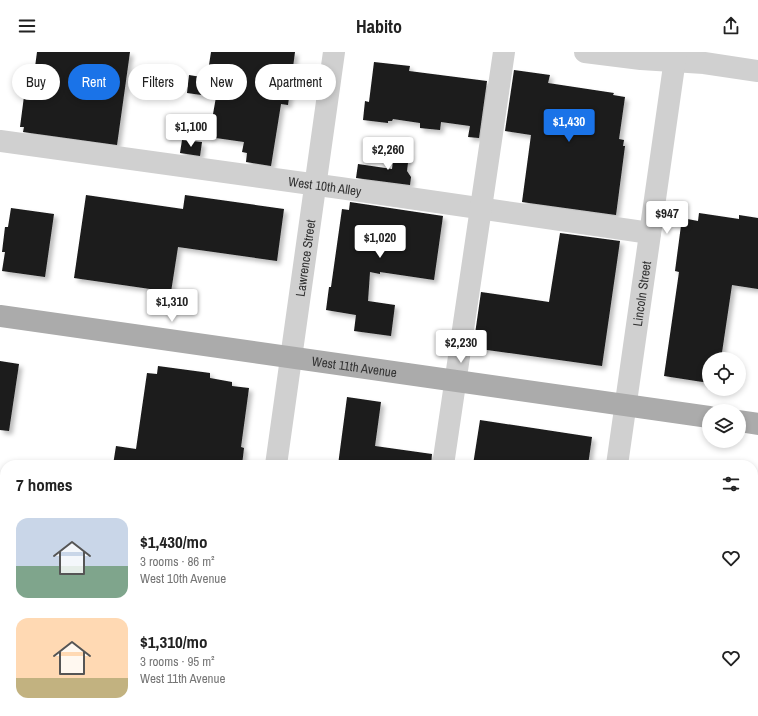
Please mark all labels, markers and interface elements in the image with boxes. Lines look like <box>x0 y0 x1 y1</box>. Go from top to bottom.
text: Habito <box>356 14 402 39</box>
icon: menu <box>16 15 38 37</box>
icon: share <box>720 15 742 37</box>
chip: Buy <box>12 64 60 100</box>
chip: Rent <box>68 64 120 100</box>
chip: Filters <box>128 64 188 100</box>
chip: New <box>196 64 247 100</box>
chip: Apartment <box>255 64 336 100</box>
pin: $1,430 <box>536 109 602 143</box>
text: $1,430 <box>553 113 585 130</box>
pin: $1,100 <box>158 114 224 148</box>
text: $1,100 <box>175 118 207 135</box>
pin: $2,260 <box>355 137 421 171</box>
text: $2,260 <box>372 141 404 158</box>
street label: West 10th Alley <box>287 173 363 200</box>
pin: $947 <box>643 201 691 235</box>
text: $947 <box>655 205 679 222</box>
street label: Lawrence Street <box>292 218 319 298</box>
pin: $1,020 <box>347 225 413 259</box>
text: $1,020 <box>364 229 396 246</box>
street label: Lincoln Street <box>629 260 655 328</box>
pin: $1,310 <box>139 289 205 323</box>
text: $1,310 <box>156 293 188 310</box>
pin: $2,230 <box>428 330 494 364</box>
text: $2,230 <box>445 334 477 351</box>
map controls <box>702 352 746 448</box>
button: locate <box>702 352 746 396</box>
street label: West 11th Avenue <box>311 353 398 381</box>
button: layers <box>702 404 746 448</box>
text: 7 homes <box>16 473 73 496</box>
icon: filters <box>720 473 742 495</box>
text: $1,430/mo <box>140 530 207 553</box>
icon: home <box>48 534 96 582</box>
icon: heart <box>720 547 742 569</box>
text: 3 rooms · 86 m² <box>140 553 215 570</box>
text: West 10th Avenue <box>140 570 226 587</box>
text: $1,310/mo <box>140 630 207 653</box>
icon: home <box>48 634 96 682</box>
icon: heart <box>720 647 742 669</box>
text: 3 rooms · 95 m² <box>140 653 215 670</box>
text: West 11th Avenue <box>140 670 225 687</box>

